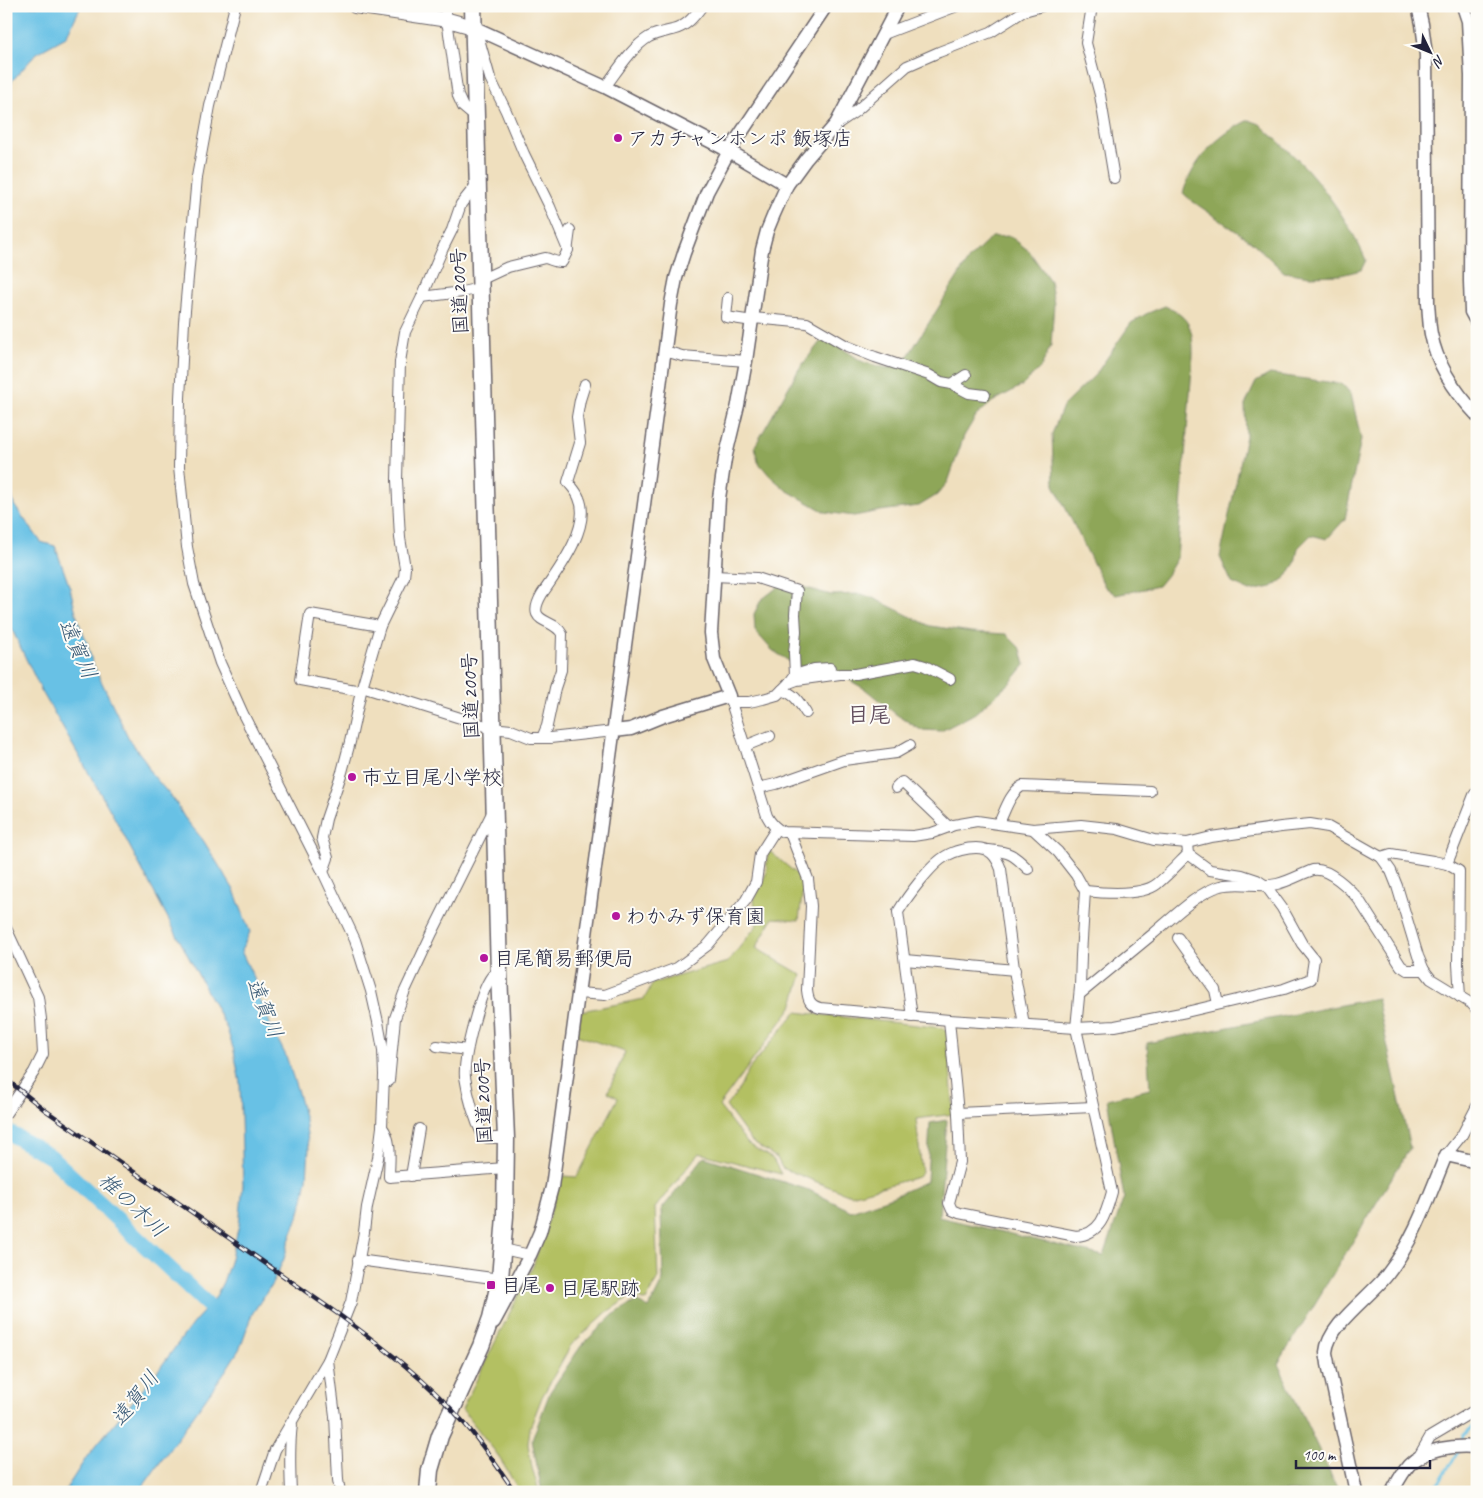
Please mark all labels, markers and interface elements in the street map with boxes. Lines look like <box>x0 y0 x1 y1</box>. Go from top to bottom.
north arrow <box>1406 28 1456 78</box>
text: N <box>1428 52 1448 71</box>
place label: アカチャンホンポ 飯塚店 <box>628 126 852 151</box>
marker: アカチャンホンポ 飯塚店 <box>612 132 624 144</box>
street label: 国道200号 <box>445 247 474 335</box>
water label: 遠賀川 <box>53 615 103 683</box>
street label: 国道200号 <box>456 652 485 740</box>
district label: 目尾 <box>847 701 891 729</box>
place label: 市立目尾小学校 <box>362 765 502 790</box>
marker: 市立目尾小学校 <box>346 771 358 783</box>
place label: わかみず保育園 <box>626 904 765 929</box>
marker: わかみず保育園 <box>610 910 622 922</box>
place label: 目尾簡易郵便局 <box>494 946 634 971</box>
marker: 目尾簡易郵便局 <box>478 952 490 964</box>
water label: 遠賀川 <box>241 974 289 1042</box>
street label: 国道200号 <box>469 1057 498 1145</box>
water label: 椎の木川 <box>93 1167 173 1243</box>
place label: 目尾 <box>501 1273 541 1298</box>
place label: 目尾駅跡 <box>560 1276 640 1301</box>
marker: 目尾 <box>485 1279 497 1291</box>
marker: 目尾駅跡 <box>544 1282 556 1294</box>
water label: 遠賀川 <box>105 1365 165 1431</box>
scale bar <box>1296 1438 1429 1470</box>
text: 100 m <box>1303 1446 1337 1465</box>

